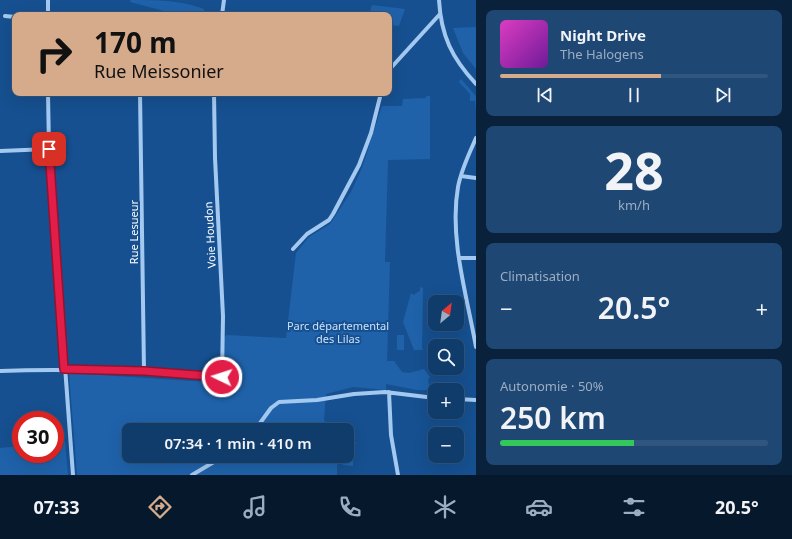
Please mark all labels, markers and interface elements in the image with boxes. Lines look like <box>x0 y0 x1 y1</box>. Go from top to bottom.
text: 170 m <box>94 23 177 61</box>
text: Night Drive <box>560 25 646 45</box>
icon: right <box>28 28 80 80</box>
text: The Halogens <box>560 45 644 63</box>
text: Rue Meissonier <box>94 59 224 83</box>
icon: previous <box>534 84 556 106</box>
icon: pause <box>623 84 645 106</box>
icon: next <box>712 84 734 106</box>
pin <box>32 132 66 166</box>
text: 28 <box>604 134 664 205</box>
icon: arrive <box>38 138 60 160</box>
text: km/h <box>618 196 650 214</box>
street label: Rue Lesueur <box>126 199 141 264</box>
street label: Voie Houdon <box>200 201 219 269</box>
text: Climatisation <box>500 267 580 285</box>
text: 20.5° <box>598 287 670 328</box>
text: − <box>500 293 513 323</box>
text: + <box>755 293 768 323</box>
north arrow <box>428 295 464 331</box>
map controls <box>428 295 464 463</box>
park label: Parc départemental des Lilas <box>287 318 389 346</box>
button: search <box>428 339 464 375</box>
position arrow <box>201 356 243 398</box>
text: Autonomie · 50% <box>500 377 604 395</box>
button: + <box>428 383 464 419</box>
text: 250 km <box>500 397 606 438</box>
speed limit sign: 30 <box>12 411 64 463</box>
button: − <box>428 427 464 463</box>
text: 07:34 · 1 min · 410 m <box>164 433 312 453</box>
icon: directions <box>146 493 174 521</box>
icon: music <box>241 493 269 521</box>
icon: phone <box>336 493 364 521</box>
icon: climate <box>431 493 459 521</box>
icon: car <box>525 493 553 521</box>
icon: filters <box>620 493 648 521</box>
text: 07:33 <box>33 495 80 519</box>
text: 20.5° <box>715 495 759 519</box>

